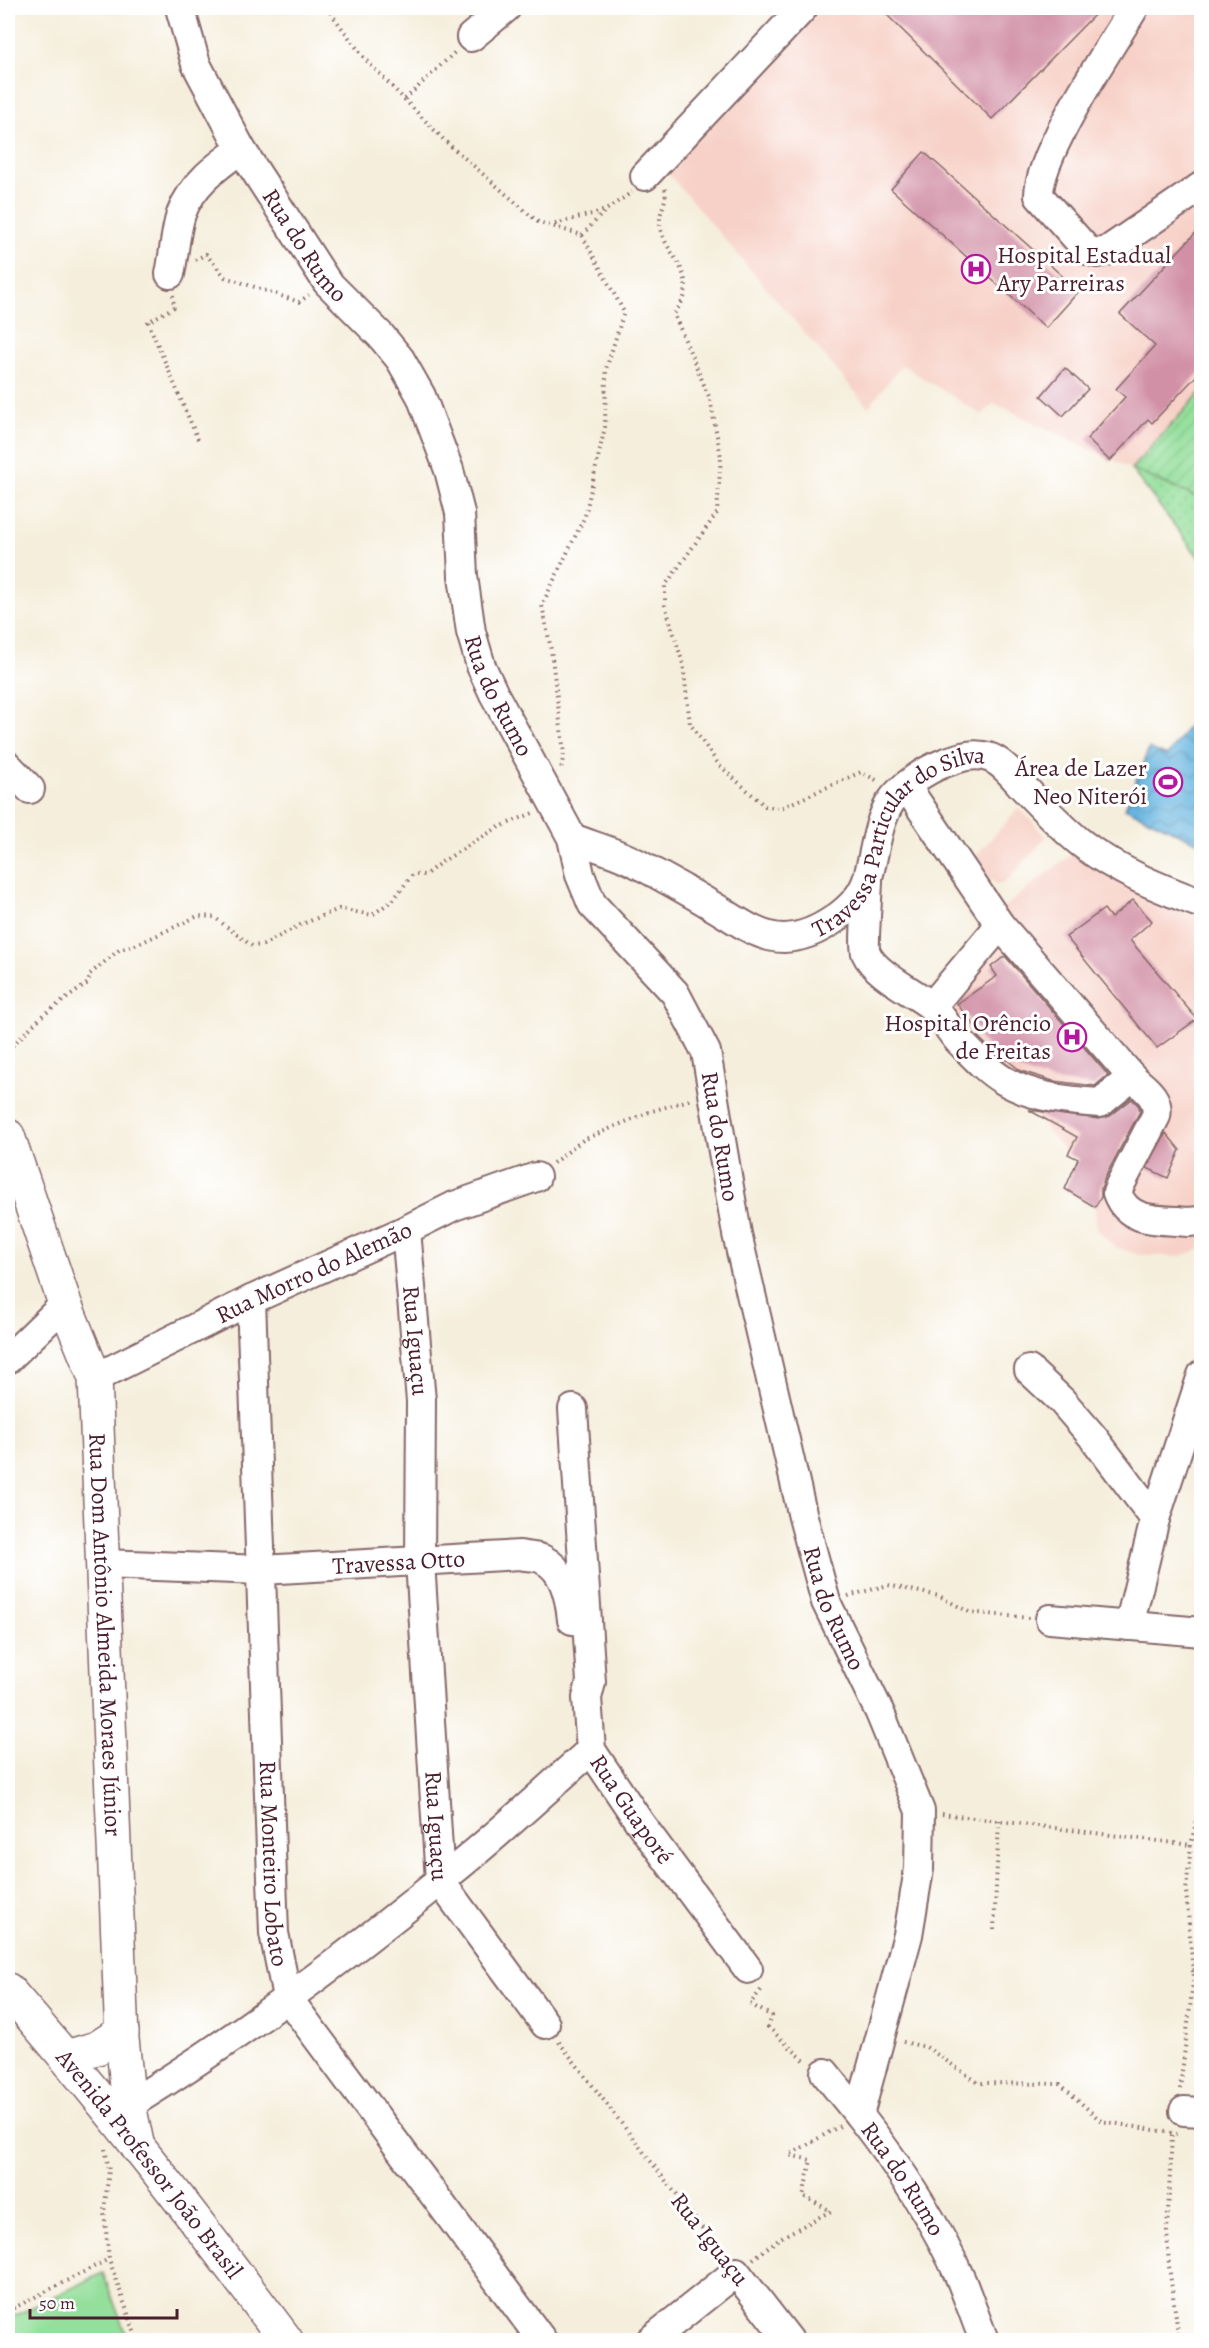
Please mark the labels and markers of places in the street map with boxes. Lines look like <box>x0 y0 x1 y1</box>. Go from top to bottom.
place label: Hospital Estadual Ary Parreiras <box>996 239 1171 299</box>
hospital icon: Hospital Estadual Ary Parreiras <box>960 253 992 285</box>
place label: Área de Lazer Neo Niterói <box>1014 752 1147 812</box>
sports icon: Área de Lazer Neo Niterói <box>1152 766 1184 798</box>
place label: Hospital Orêncio de Freitas <box>884 1007 1051 1067</box>
hospital icon: Hospital Orêncio de Freitas <box>1056 1021 1088 1053</box>

